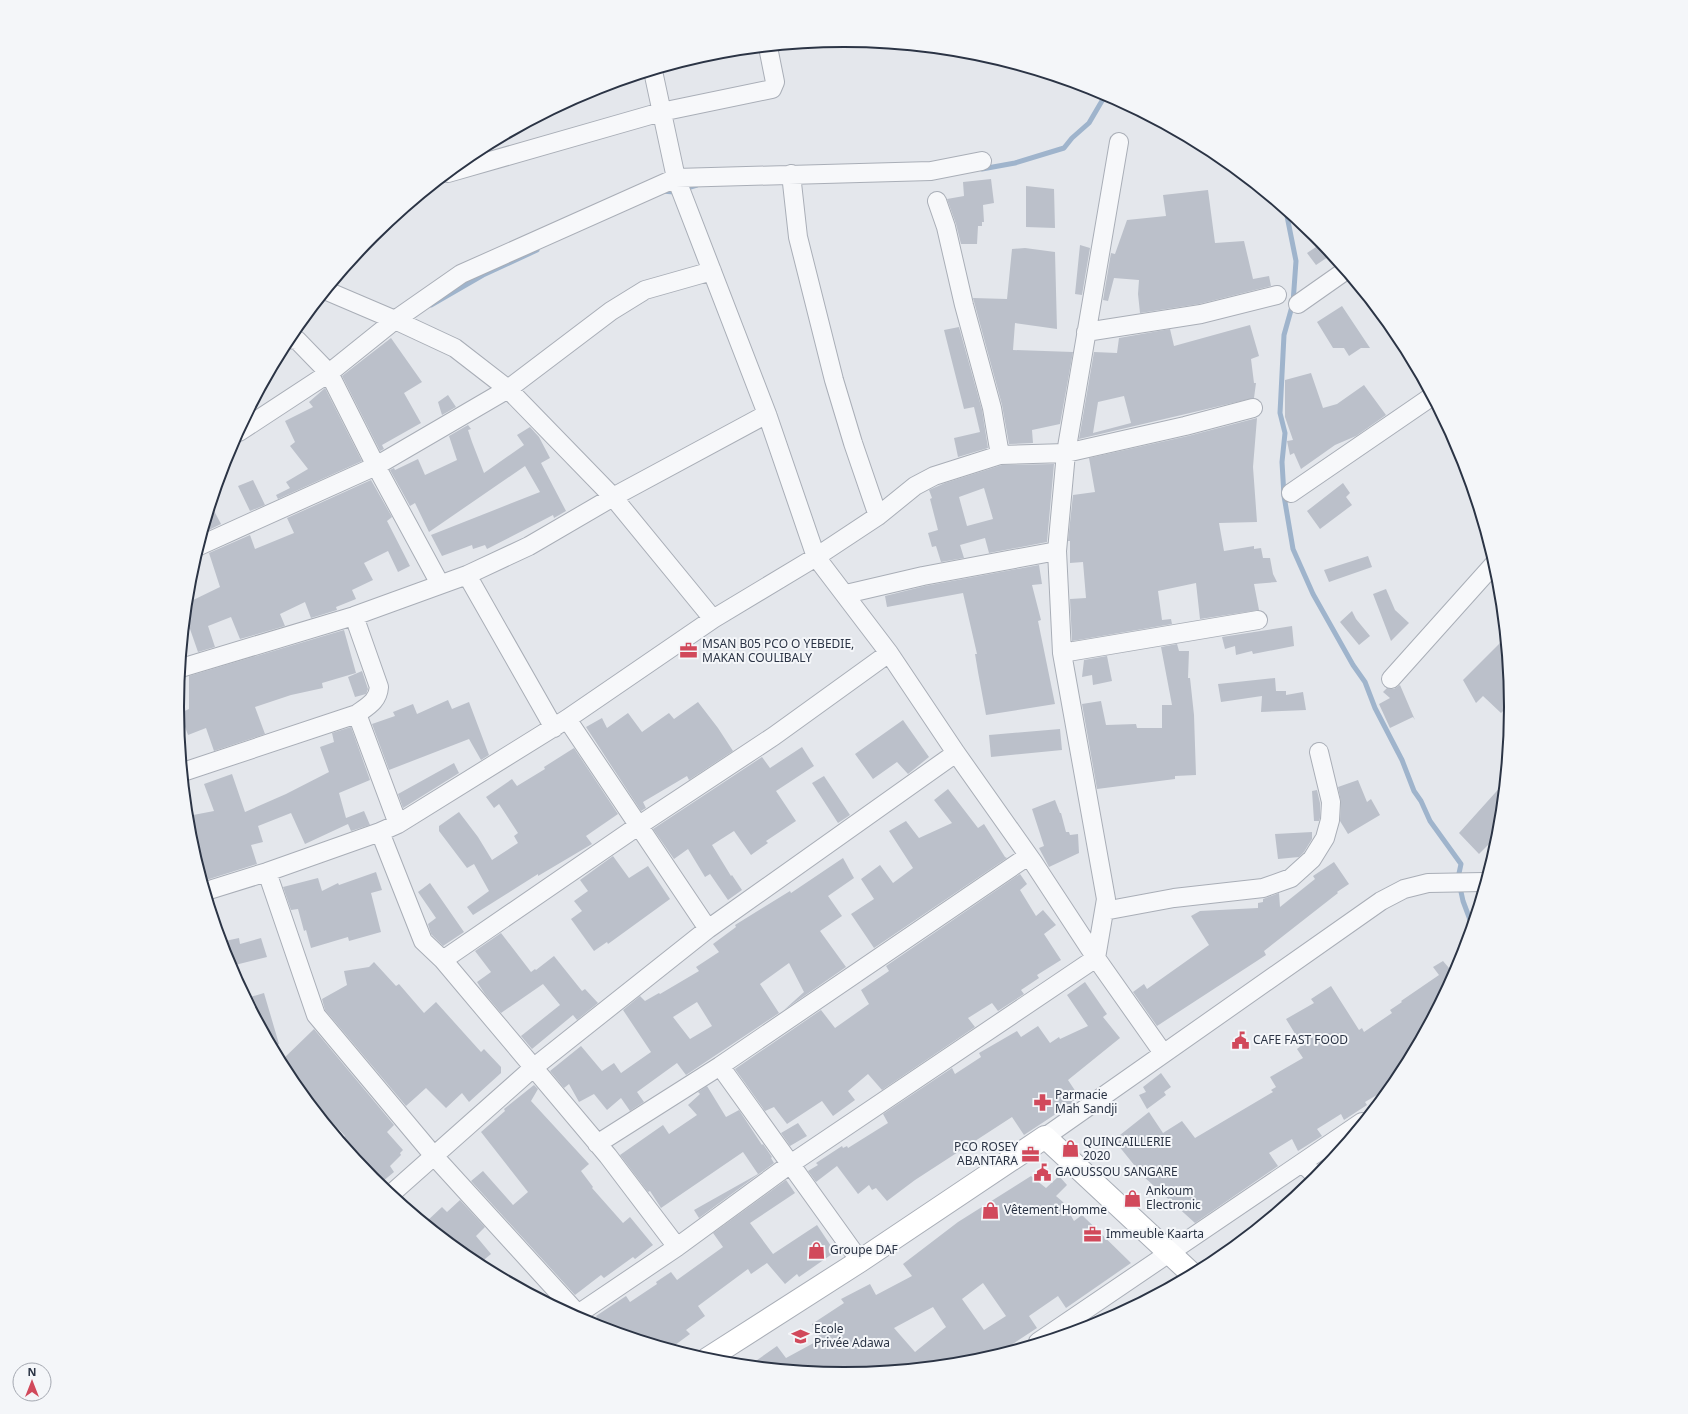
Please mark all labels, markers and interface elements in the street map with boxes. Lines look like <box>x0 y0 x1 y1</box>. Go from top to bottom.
place label: MSAN B05 PCO O YEBEDIE, MAKAN COULIBALY <box>702 635 854 666</box>
office icon: MSAN B05 PCO O YEBEDIE, MAKAN COULIBALY <box>679 641 699 661</box>
public building icon: CAFE FAST FOOD <box>1230 1030 1250 1050</box>
place label: CAFE FAST FOOD <box>1253 1031 1348 1048</box>
place label: Parmacie Mah Sandji <box>1055 1086 1117 1117</box>
pharmacy icon: Parmacie Mah Sandji <box>1032 1092 1052 1112</box>
place label: QUINCAILLERIE 2020 <box>1083 1133 1171 1164</box>
place label: PCO ROSEY ABANTARA <box>954 1138 1018 1169</box>
shop icon: QUINCAILLERIE 2020 <box>1060 1139 1080 1159</box>
office icon: PCO ROSEY ABANTARA <box>1021 1144 1041 1164</box>
public building icon: GAOUSSOU SANGARE <box>1032 1162 1052 1182</box>
place label: GAOUSSOU SANGARE <box>1055 1163 1178 1180</box>
place label: Ankoum Electronic <box>1146 1182 1201 1213</box>
shop icon: Ankoum Electronic <box>1123 1188 1143 1208</box>
shop icon: Vêtement Homme <box>981 1200 1001 1220</box>
place label: Vêtement Homme <box>1004 1201 1107 1218</box>
office icon: Immeuble Kaarta <box>1083 1224 1103 1244</box>
place label: Immeuble Kaarta <box>1106 1225 1204 1242</box>
shop icon: Groupe DAF <box>807 1240 827 1260</box>
place label: Groupe DAF <box>830 1241 898 1258</box>
place label: Ecole Privée Adawa <box>814 1320 890 1351</box>
school or university icon: Ecole Privée Adawa <box>791 1326 811 1346</box>
north arrow <box>12 1362 52 1402</box>
text: N <box>28 1364 36 1379</box>

